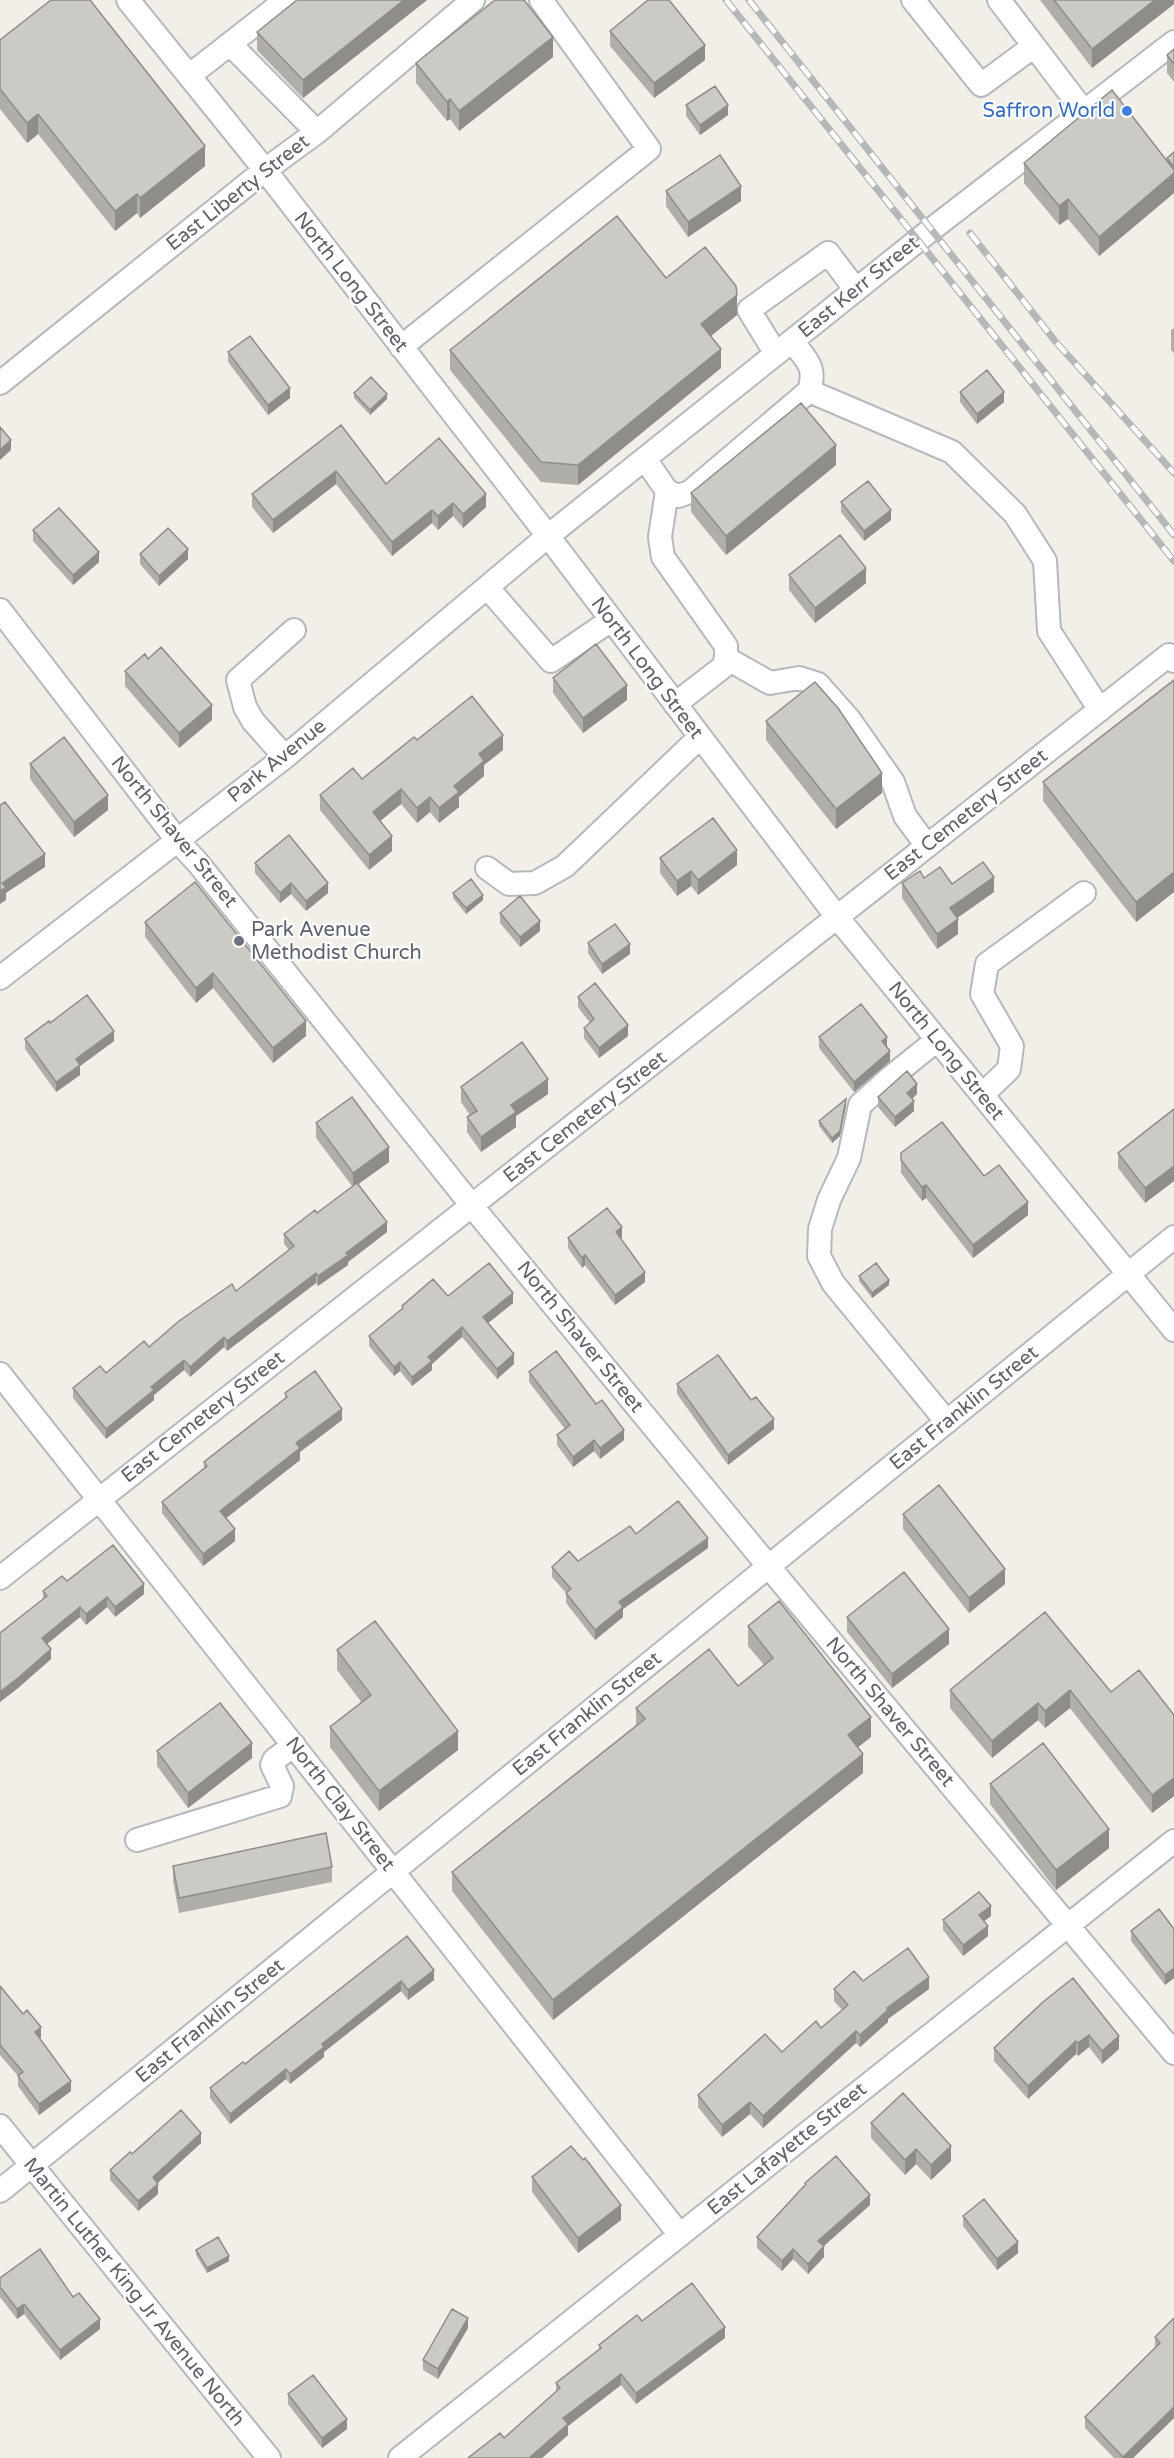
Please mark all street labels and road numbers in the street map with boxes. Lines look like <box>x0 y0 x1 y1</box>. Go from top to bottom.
street label: East Liberty Street <box>162 129 315 256</box>
street label: North Long Street <box>289 207 413 357</box>
street label: East Kerr Street <box>794 231 925 343</box>
street label: North Long Street <box>586 592 708 744</box>
street label: Park Avenue <box>223 714 331 808</box>
street label: East Cemetery Street <box>880 744 1053 886</box>
street label: North Shaver Street <box>106 751 243 913</box>
street label: North Long Street <box>883 977 1010 1125</box>
street label: East Cemetery Street <box>499 1046 672 1188</box>
street label: North Shaver Street <box>512 1256 649 1418</box>
street label: East Franklin Street <box>885 1340 1043 1475</box>
street label: East Cemetery Street <box>117 1346 290 1488</box>
street label: North Shaver Street <box>820 1632 960 1792</box>
street label: East Franklin Street <box>508 1646 666 1781</box>
street label: North Clay Street <box>280 1732 400 1876</box>
street label: East Franklin Street <box>131 1953 289 2088</box>
street label: East Lafayette Street <box>703 2077 872 2221</box>
street label: Martin Luther King Jr Avenue North <box>18 2153 250 2431</box>

